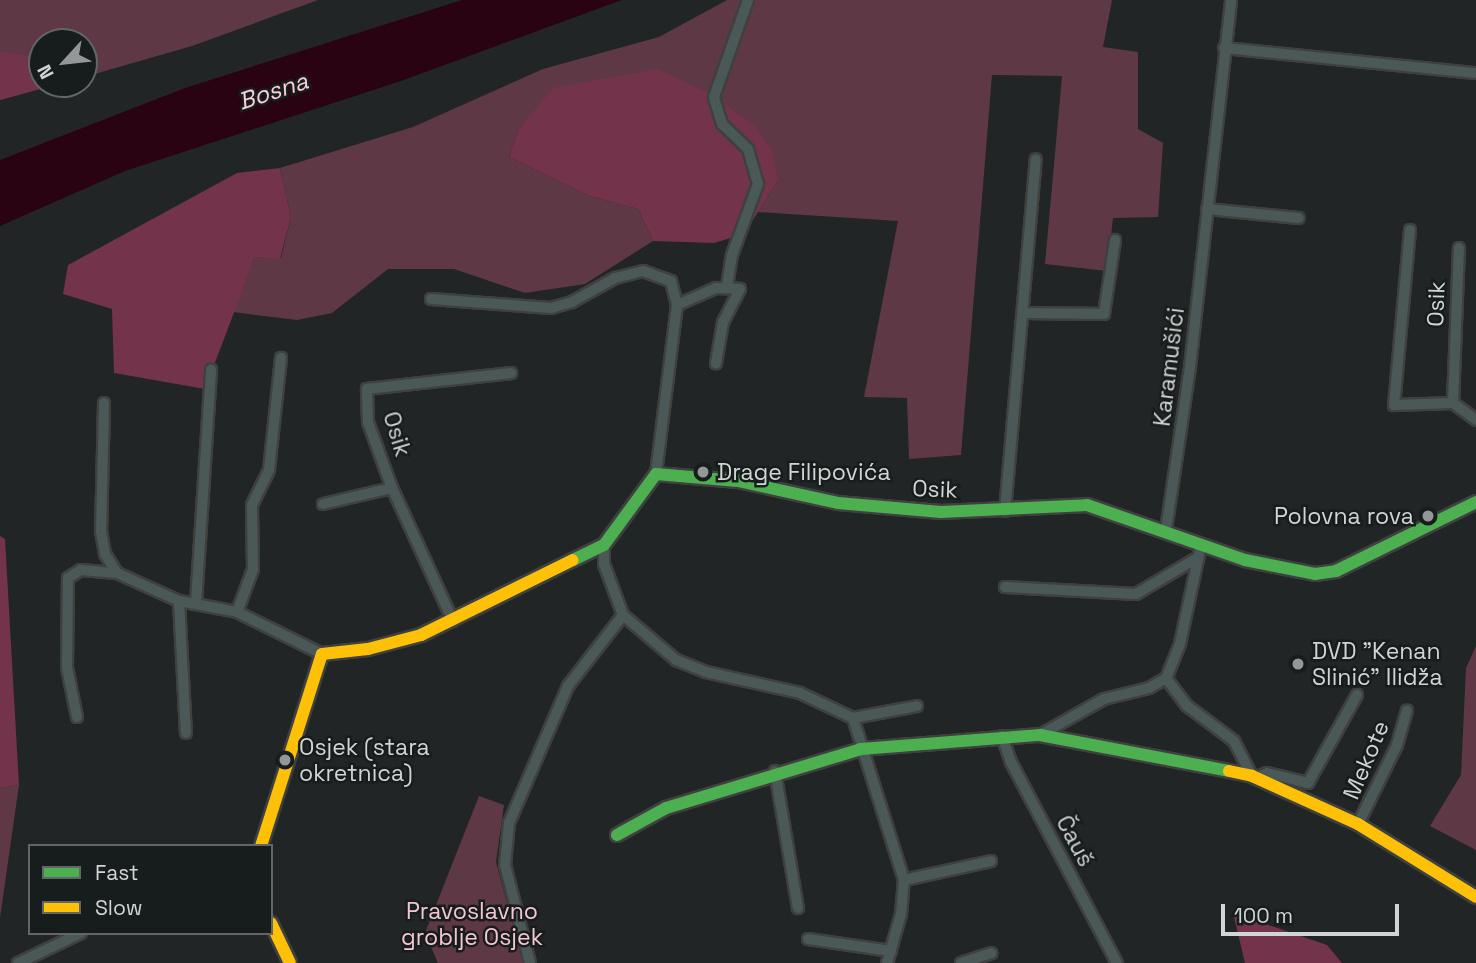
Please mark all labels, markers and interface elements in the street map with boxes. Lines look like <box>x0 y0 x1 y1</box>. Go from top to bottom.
north arrow <box>28 28 98 98</box>
text: N <box>32 61 60 83</box>
water label: Bosna <box>234 66 312 116</box>
street label: Osik <box>1421 281 1451 327</box>
street label: Karamušići <box>1148 306 1190 428</box>
street label: Osik <box>377 408 417 460</box>
place label: Drage Filipovića <box>717 458 891 486</box>
marker: Drage Filipovića <box>695 464 711 480</box>
street label: Osik <box>912 474 958 504</box>
place label: Polovna rova <box>1274 502 1414 530</box>
marker: Polovna rova <box>1420 508 1436 524</box>
place label: DVD "Kenan Slinić" Ilidža <box>1312 637 1443 691</box>
marker: DVD "Kenan Slinić" Ilidža <box>1290 656 1306 672</box>
street label: Mekote <box>1337 716 1395 804</box>
place label: Osjek (stara okretnica) <box>299 733 430 787</box>
marker: Osjek (stara okretnica) <box>277 752 293 768</box>
street label: Čauš <box>1050 811 1100 871</box>
legend <box>28 844 273 935</box>
text: Fast <box>95 859 139 886</box>
scale bar <box>1224 890 1402 934</box>
text: Slow <box>95 894 143 921</box>
park label: Pravoslavno groblje Osjek <box>401 897 543 951</box>
text: 100 m <box>1234 902 1293 929</box>

